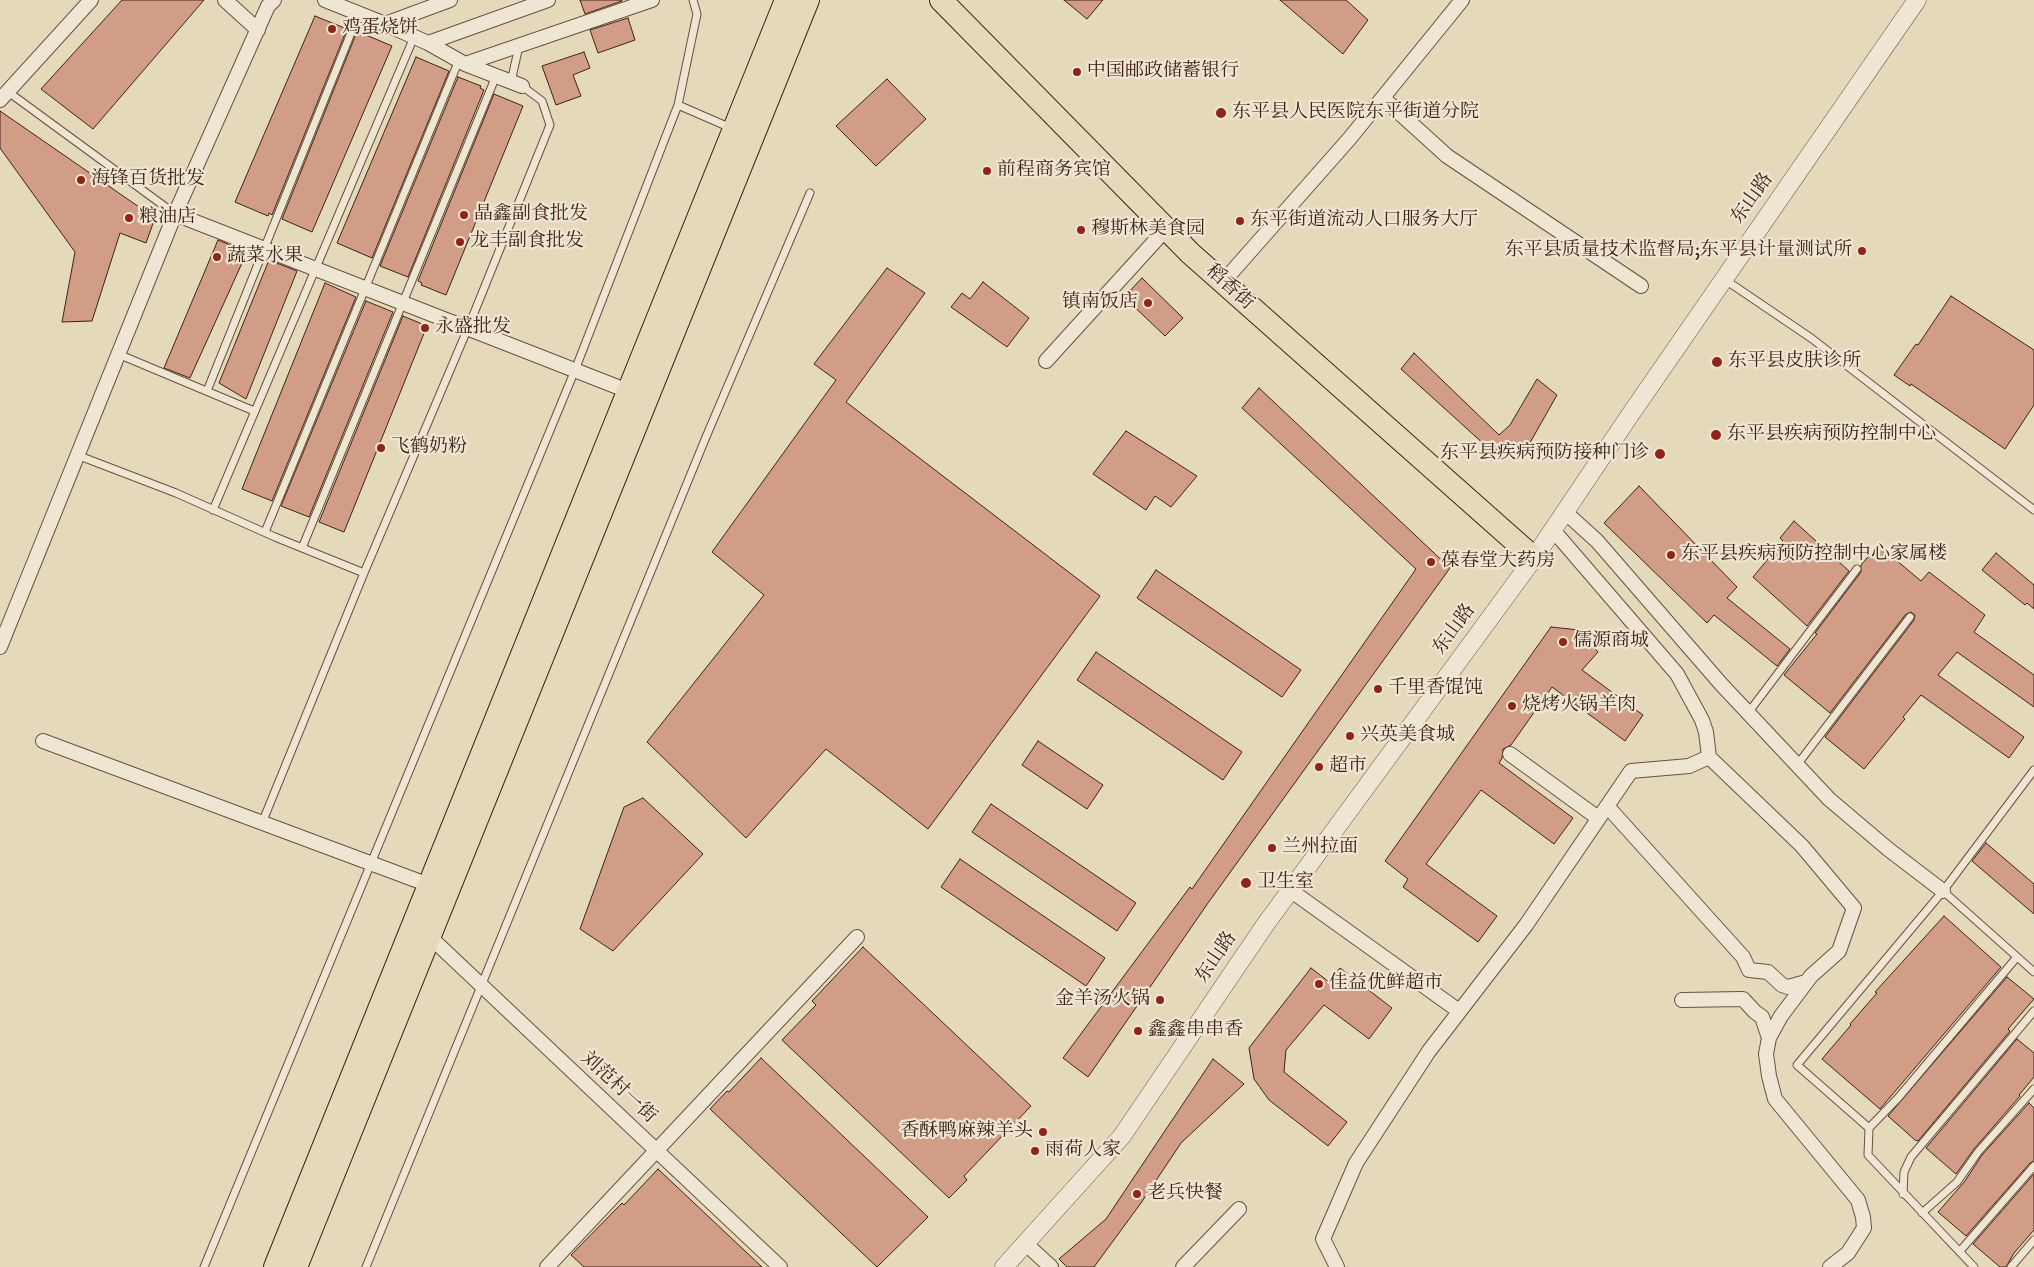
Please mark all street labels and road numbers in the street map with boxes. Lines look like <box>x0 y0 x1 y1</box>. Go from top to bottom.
street label: 东山路 <box>1727 169 1779 229</box>
street label: 稻香街 <box>1200 260 1258 316</box>
street label: 东山路 <box>1429 600 1481 660</box>
street label: 东山路 <box>1192 928 1242 988</box>
street label: 刘范村一街 <box>575 1047 661 1129</box>

